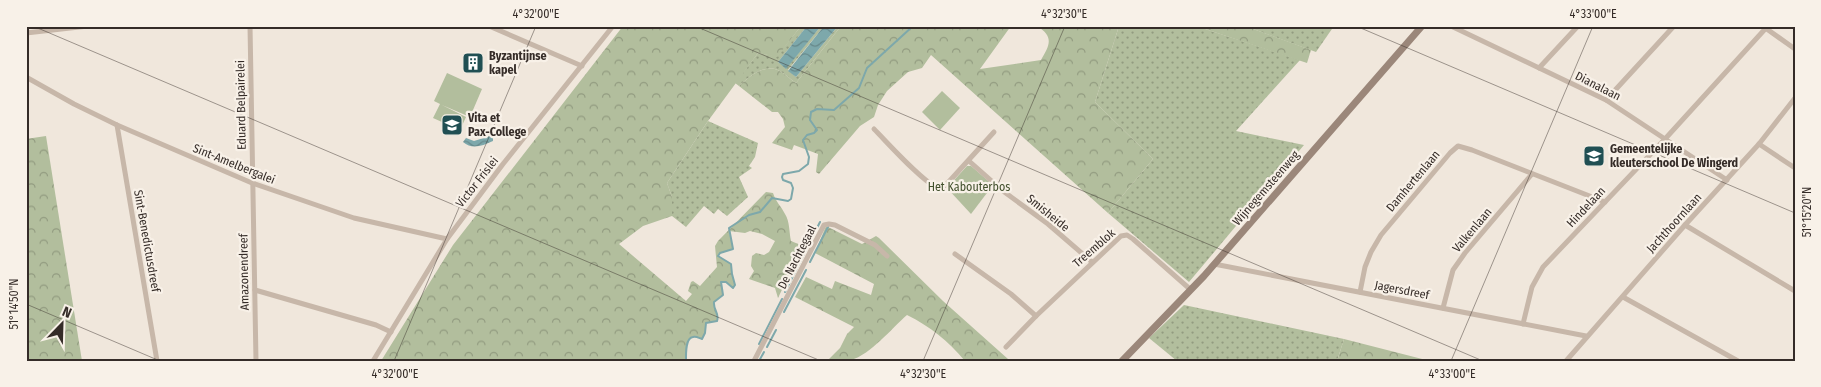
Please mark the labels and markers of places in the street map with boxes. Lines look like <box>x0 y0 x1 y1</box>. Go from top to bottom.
place label: Byzantijnse kapel <box>489 49 547 77</box>
building icon: Byzantijnse kapel <box>461 51 485 75</box>
place label: Vita et Pax-College <box>467 111 526 139</box>
school or university icon: Vita et Pax-College <box>440 113 464 137</box>
place label: Gemeentelijke kleuterschool De Wingerd <box>1610 142 1738 170</box>
school or university icon: Gemeentelijke kleuterschool De Wingerd <box>1582 144 1606 168</box>

